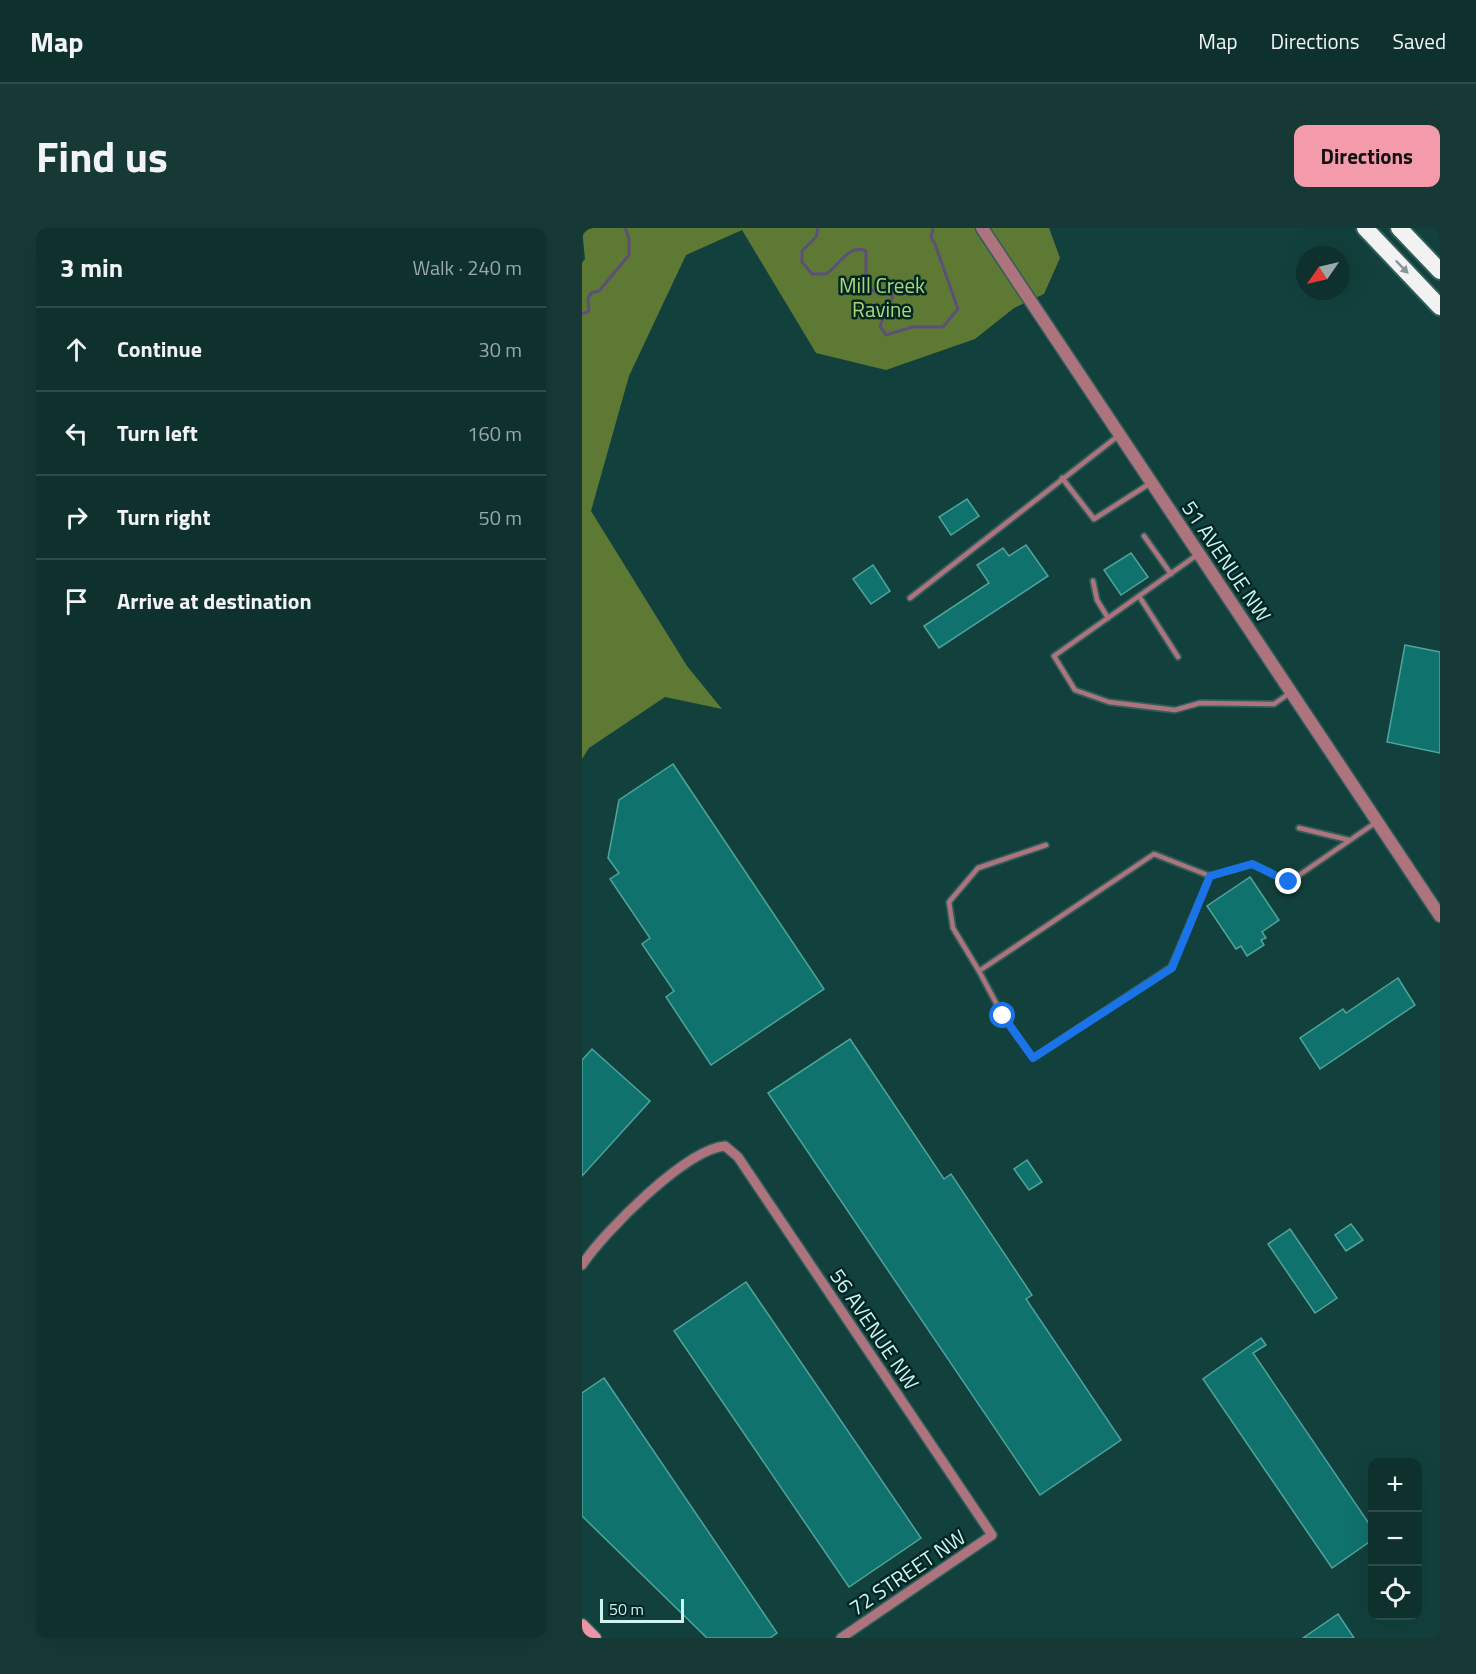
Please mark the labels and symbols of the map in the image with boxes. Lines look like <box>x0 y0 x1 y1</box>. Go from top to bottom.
north arrow <box>1296 246 1350 300</box>
one-way arrow <box>1395 260 1409 274</box>
park label: Mill Creek Ravine <box>839 269 925 325</box>
street label: 51 AVENUE NW <box>1174 494 1280 628</box>
route end <box>1275 868 1301 894</box>
route start <box>989 1002 1015 1028</box>
street label: 56 AVENUE NW <box>822 1262 928 1396</box>
street label: 72 STREET NW <box>842 1521 972 1623</box>
scale bar <box>600 1596 684 1624</box>

